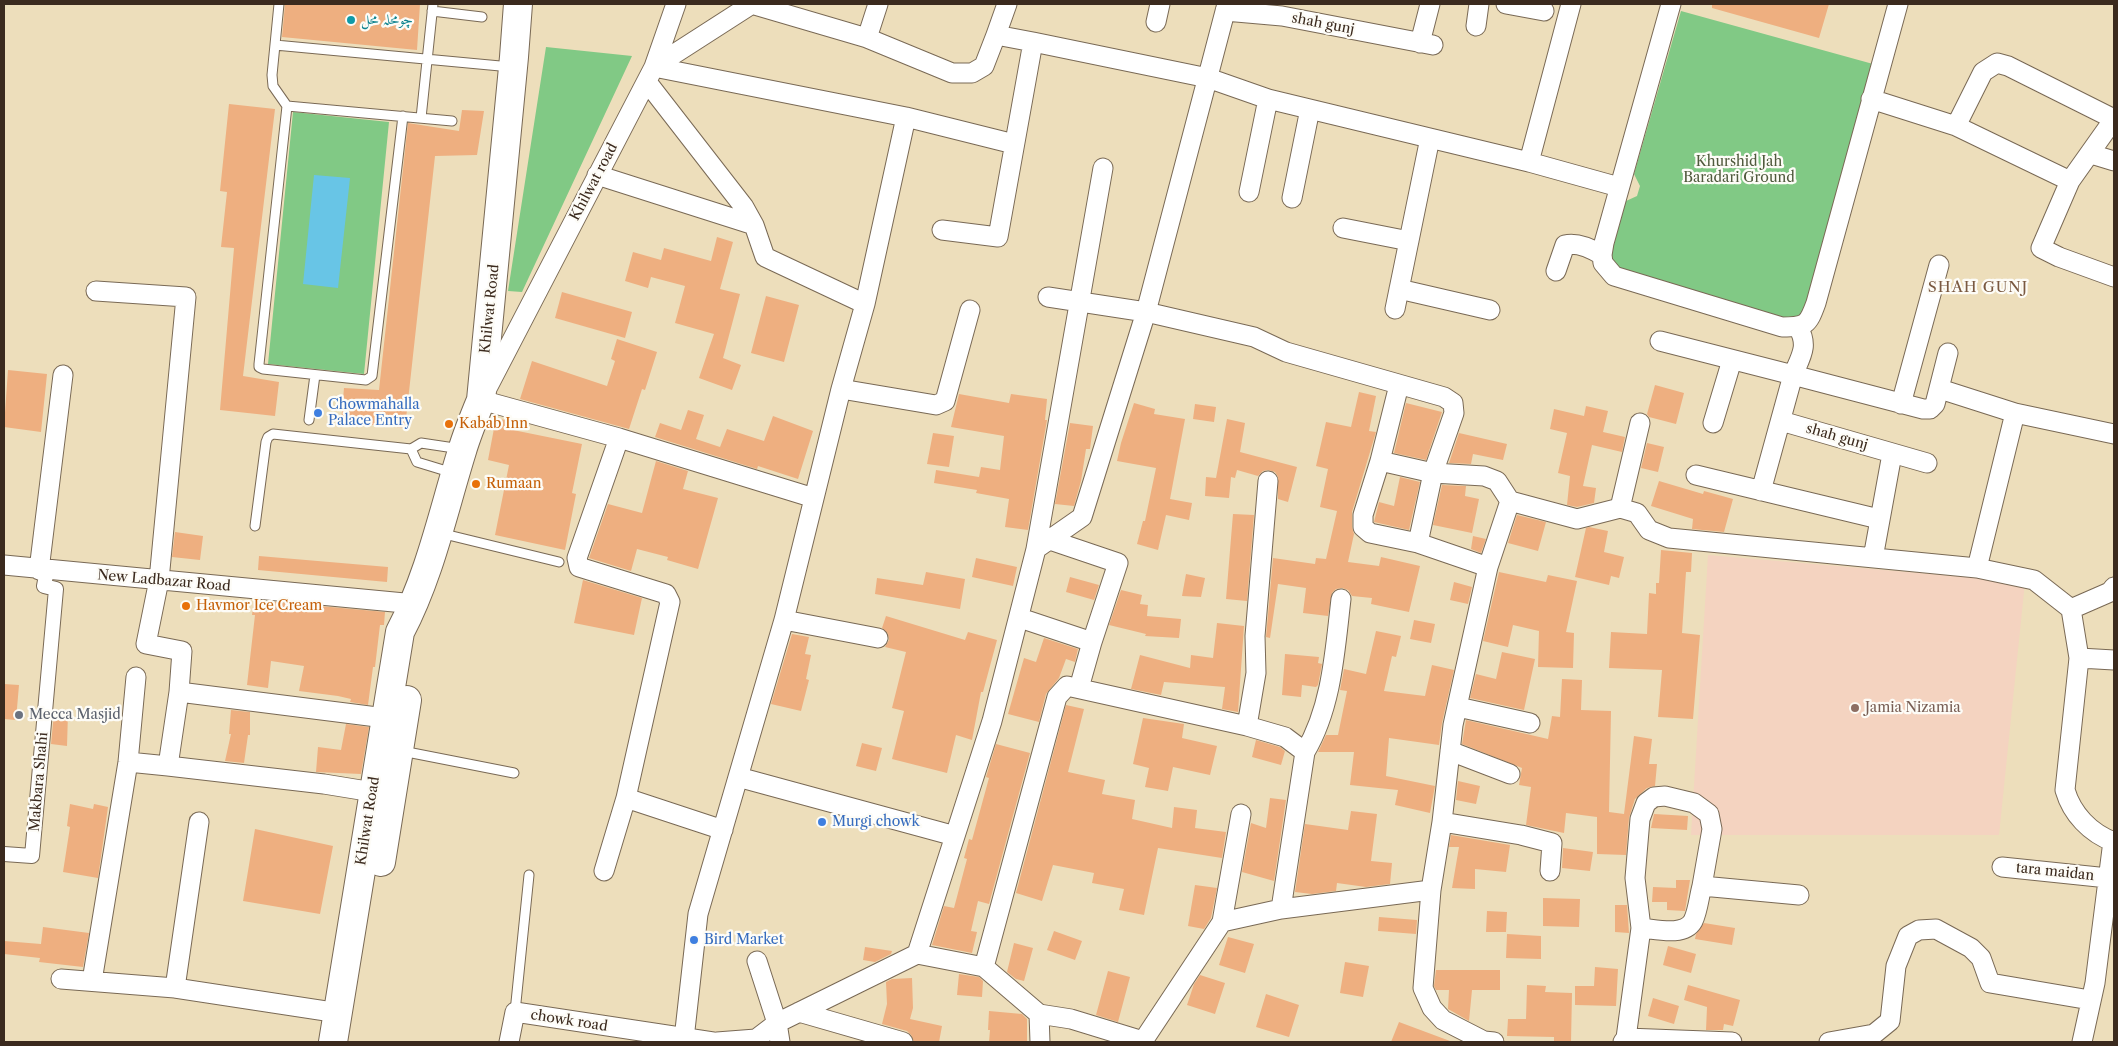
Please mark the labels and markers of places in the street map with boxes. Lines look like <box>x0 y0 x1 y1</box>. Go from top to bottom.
place label: چومحلہ محل <box>361 12 413 28</box>
marker: چومحلہ محل <box>345 14 357 26</box>
place label: Chowmahalla Palace Entry <box>328 397 420 430</box>
marker: Chowmahalla Palace Entry <box>312 407 324 419</box>
place label: Kabab Inn <box>459 416 528 432</box>
marker: Kabab Inn <box>443 418 455 430</box>
place label: Rumaan <box>486 476 541 492</box>
marker: Rumaan <box>470 478 482 490</box>
place label: Havmor Ice Cream <box>196 598 322 614</box>
marker: Havmor Ice Cream <box>180 600 192 612</box>
place label: Jamia Nizamia <box>1865 700 1961 716</box>
marker: Jamia Nizamia <box>1849 702 1861 714</box>
place label: Mecca Masjid <box>29 707 121 723</box>
marker: Mecca Masjid <box>13 709 25 721</box>
place label: Murgi chowk <box>832 814 920 830</box>
marker: Murgi chowk <box>816 816 828 828</box>
place label: Bird Market <box>704 932 784 948</box>
marker: Bird Market <box>688 934 700 946</box>

